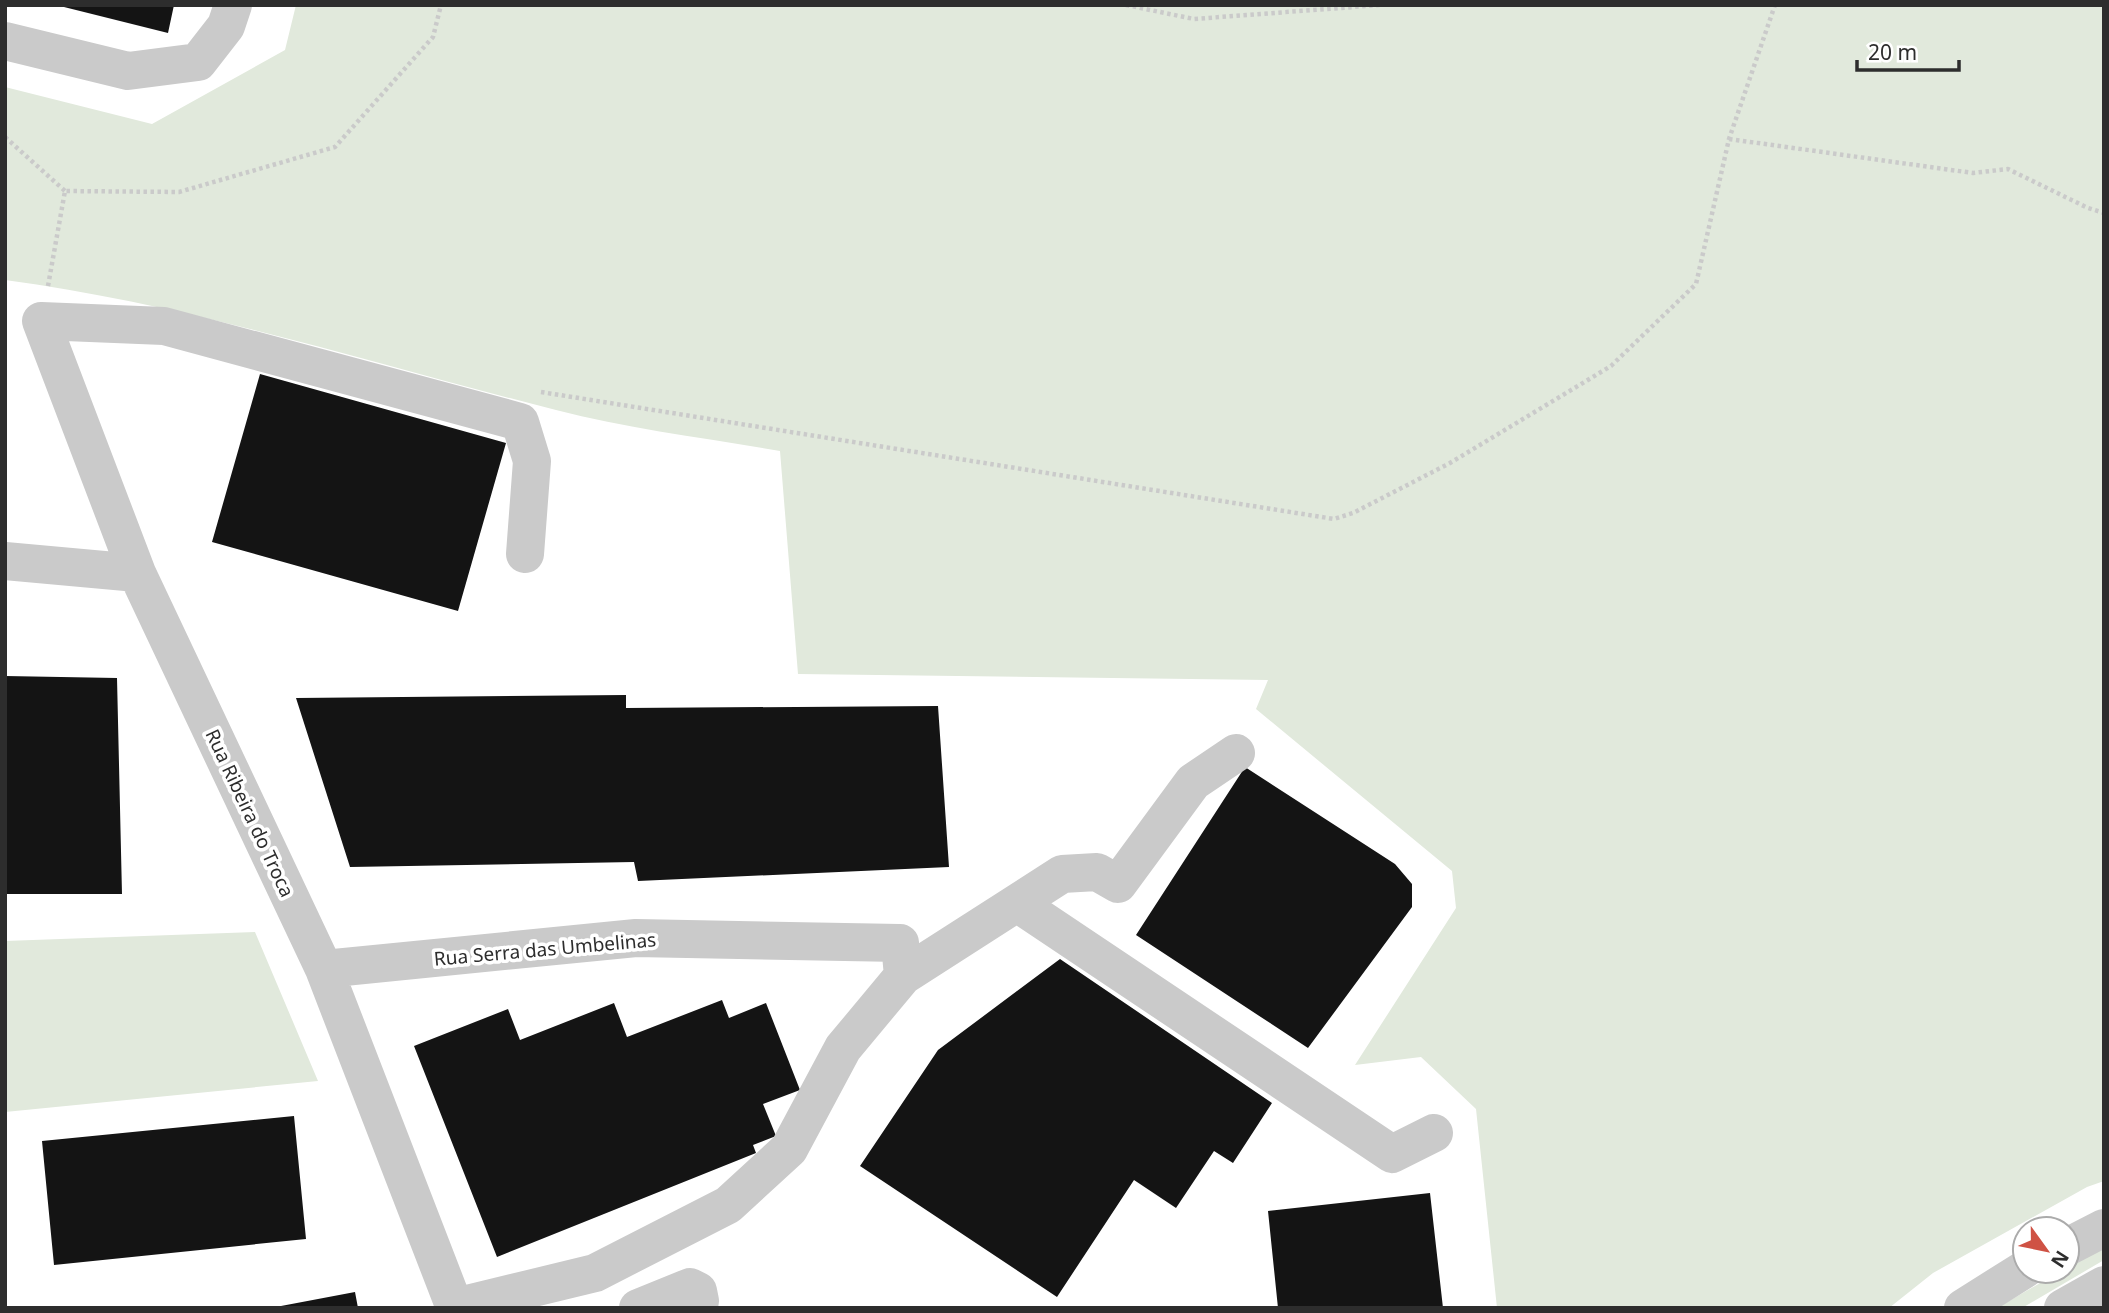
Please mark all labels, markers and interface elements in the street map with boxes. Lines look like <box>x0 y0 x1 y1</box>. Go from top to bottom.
scale bar <box>1857 28 1958 72</box>
text: 20 m <box>1868 38 1917 66</box>
street label: Rua Ribeira do Troca <box>200 725 300 901</box>
street label: Rua Serra das Umbelinas <box>433 926 657 972</box>
north arrow <box>2011 1215 2081 1285</box>
text: N <box>2045 1246 2075 1273</box>

